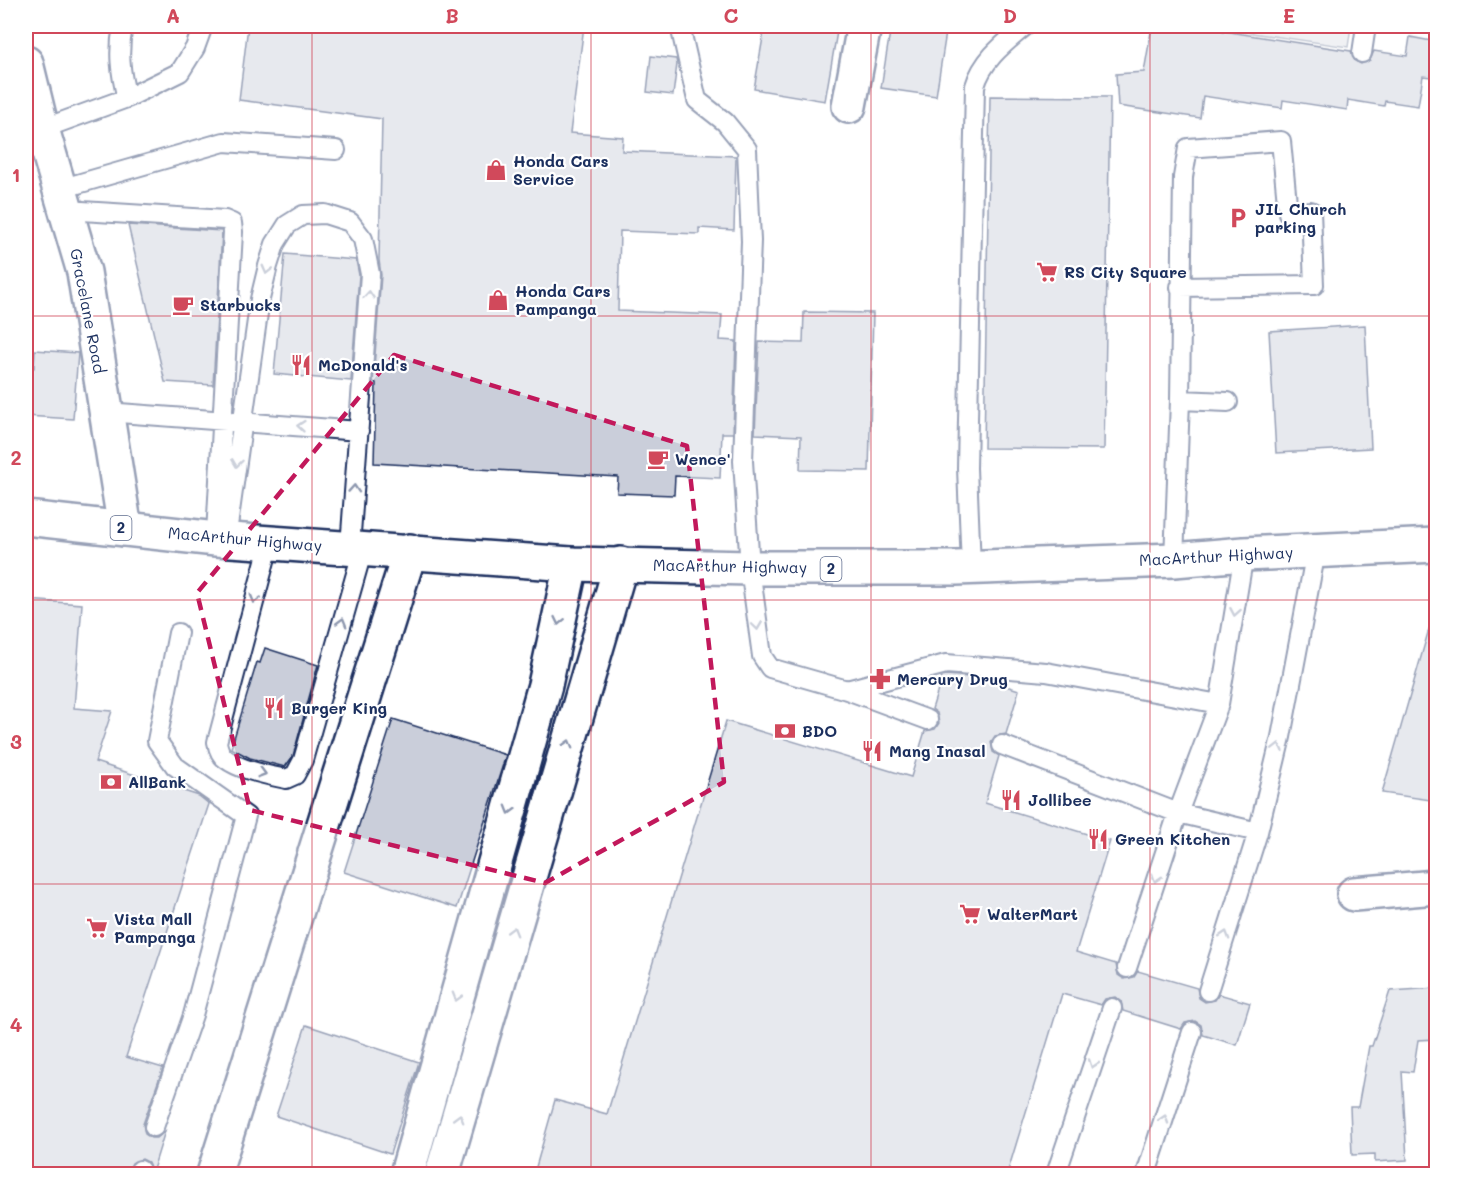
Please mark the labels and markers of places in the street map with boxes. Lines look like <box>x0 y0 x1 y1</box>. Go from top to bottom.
place label: Honda Cars Service <box>513 150 609 189</box>
shop icon: Honda Cars Service <box>484 158 508 182</box>
place label: JIL Church parking <box>1255 198 1346 237</box>
parking icon: JIL Church parking <box>1226 206 1250 230</box>
supermarket icon: RS City Square <box>1035 260 1059 284</box>
place label: RS City Square <box>1064 261 1187 282</box>
place label: Honda Cars Pampanga <box>515 280 611 319</box>
shop icon: Honda Cars Pampanga <box>486 288 510 312</box>
cafe icon: Starbucks <box>171 293 195 317</box>
place label: Starbucks <box>200 294 281 315</box>
restaurant icon: McDonald's <box>289 353 313 377</box>
place label: McDonald's <box>318 354 408 375</box>
cafe icon: Wence' <box>646 447 670 471</box>
place label: Wence' <box>675 448 731 469</box>
pharmacy icon: Mercury Drug <box>868 667 892 691</box>
place label: Mercury Drug <box>897 668 1008 689</box>
restaurant icon: Burger King <box>262 696 286 720</box>
place label: Burger King <box>291 697 387 718</box>
bank icon: BDO <box>773 719 797 743</box>
place label: BDO <box>802 720 837 741</box>
restaurant icon: Mang Inasal <box>860 739 884 763</box>
place label: Mang Inasal <box>889 740 986 761</box>
bank icon: AllBank <box>99 770 123 794</box>
place label: AllBank <box>128 771 186 792</box>
restaurant icon: Jollibee <box>999 788 1023 812</box>
place label: Jollibee <box>1028 789 1092 810</box>
restaurant icon: Green Kitchen <box>1086 827 1110 851</box>
place label: Green Kitchen <box>1115 828 1230 849</box>
supermarket icon: WalterMart <box>958 902 982 926</box>
place label: WalterMart <box>987 903 1078 924</box>
place label: Vista Mall Pampanga <box>114 908 196 947</box>
supermarket icon: Vista Mall Pampanga <box>85 916 109 940</box>

